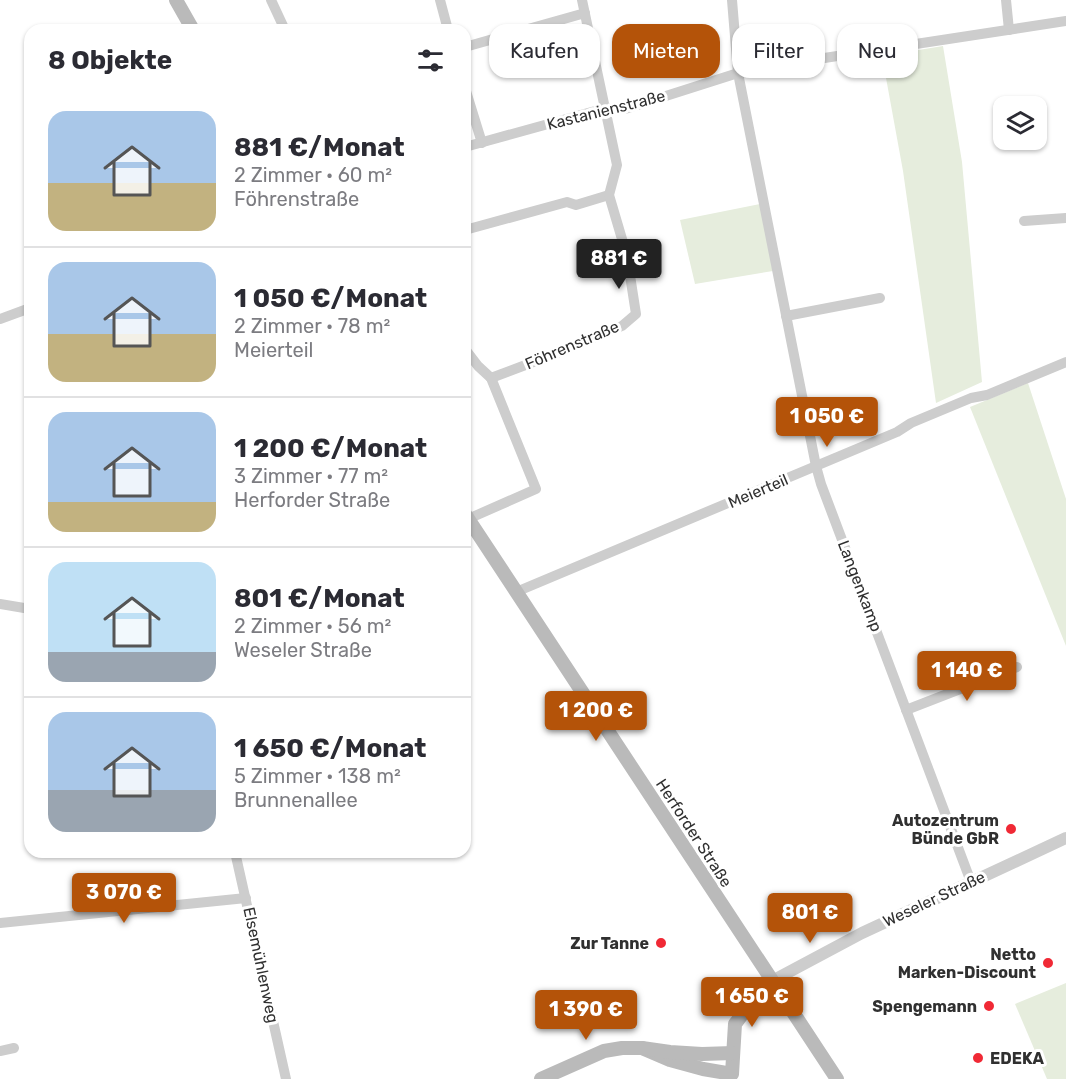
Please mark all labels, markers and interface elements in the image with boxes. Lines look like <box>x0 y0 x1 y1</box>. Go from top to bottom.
chip: Kaufen <box>489 24 600 78</box>
chip: Mieten <box>612 24 720 78</box>
chip: Filter <box>732 24 825 78</box>
chip: Neu <box>837 24 918 78</box>
icon: filters <box>414 44 447 77</box>
text: 8 Objekte <box>48 45 172 76</box>
street label: Kastanienstraße <box>545 86 667 134</box>
map controls <box>993 96 1047 150</box>
button: layers <box>993 96 1047 150</box>
text: 881 €/Monat <box>234 132 405 163</box>
icon: home <box>96 135 168 207</box>
text: 2 Zimmer · 60 m² <box>234 163 392 187</box>
text: Föhrenstraße <box>234 187 359 211</box>
pin: 881 € <box>577 239 661 290</box>
text: 881 € <box>591 246 647 270</box>
text: 1 050 €/Monat <box>234 283 427 314</box>
icon: home <box>96 286 168 358</box>
text: 2 Zimmer · 78 m² <box>234 314 390 338</box>
street label: Föhrenstraße <box>522 317 622 373</box>
text: Meierteil <box>234 338 313 362</box>
pin: 1 050 € <box>772 397 882 448</box>
text: 1 050 € <box>790 404 864 428</box>
text: 1 200 €/Monat <box>234 433 427 464</box>
icon: home <box>96 436 168 508</box>
text: 3 Zimmer · 77 m² <box>234 464 388 488</box>
street label: Meierteil <box>725 470 791 512</box>
text: Herforder Straße <box>234 488 390 512</box>
street label: Langenkamp <box>834 538 886 634</box>
text: 801 €/Monat <box>234 583 405 614</box>
icon: home <box>96 586 168 658</box>
text: 2 Zimmer · 56 m² <box>234 614 391 638</box>
text: Weseler Straße <box>234 638 372 662</box>
pin: 1 140 € <box>912 651 1022 702</box>
text: 1 140 € <box>931 658 1003 682</box>
pin: 1 200 € <box>541 691 651 742</box>
text: 1 200 € <box>559 698 633 722</box>
text: 1 650 €/Monat <box>234 733 426 764</box>
icon: home <box>96 736 168 808</box>
text: 5 Zimmer · 138 m² <box>234 764 401 788</box>
street label: Herforder Straße <box>652 775 736 891</box>
text: Brunnenallee <box>234 788 358 812</box>
place label: Autozentrum Bünde GbR <box>892 811 999 848</box>
marker: Autozentrum Bünde GbR <box>1004 822 1018 836</box>
street label: Weseler Straße <box>880 867 988 931</box>
pin: 3 070 € <box>69 873 179 924</box>
text: 3 070 € <box>86 880 162 904</box>
pin: 801 € <box>768 893 852 944</box>
text: 801 € <box>781 900 839 924</box>
street label: Elsemühlenweg <box>239 905 283 1025</box>
place label: Zur Tanne <box>570 934 649 953</box>
marker: Zur Tanne <box>654 936 668 950</box>
place label: Netto Marken-Discount <box>898 945 1037 982</box>
marker: Netto Marken-Discount <box>1041 956 1055 970</box>
pin: 1 650 € <box>697 977 807 1028</box>
text: 1 650 € <box>715 984 789 1008</box>
pin: 1 390 € <box>531 990 641 1041</box>
text: 1 390 € <box>549 997 623 1021</box>
place label: Spengemann <box>872 997 977 1016</box>
marker: Spengemann <box>982 999 996 1013</box>
place label: EDEKA <box>990 1049 1045 1068</box>
marker: EDEKA <box>971 1051 985 1065</box>

